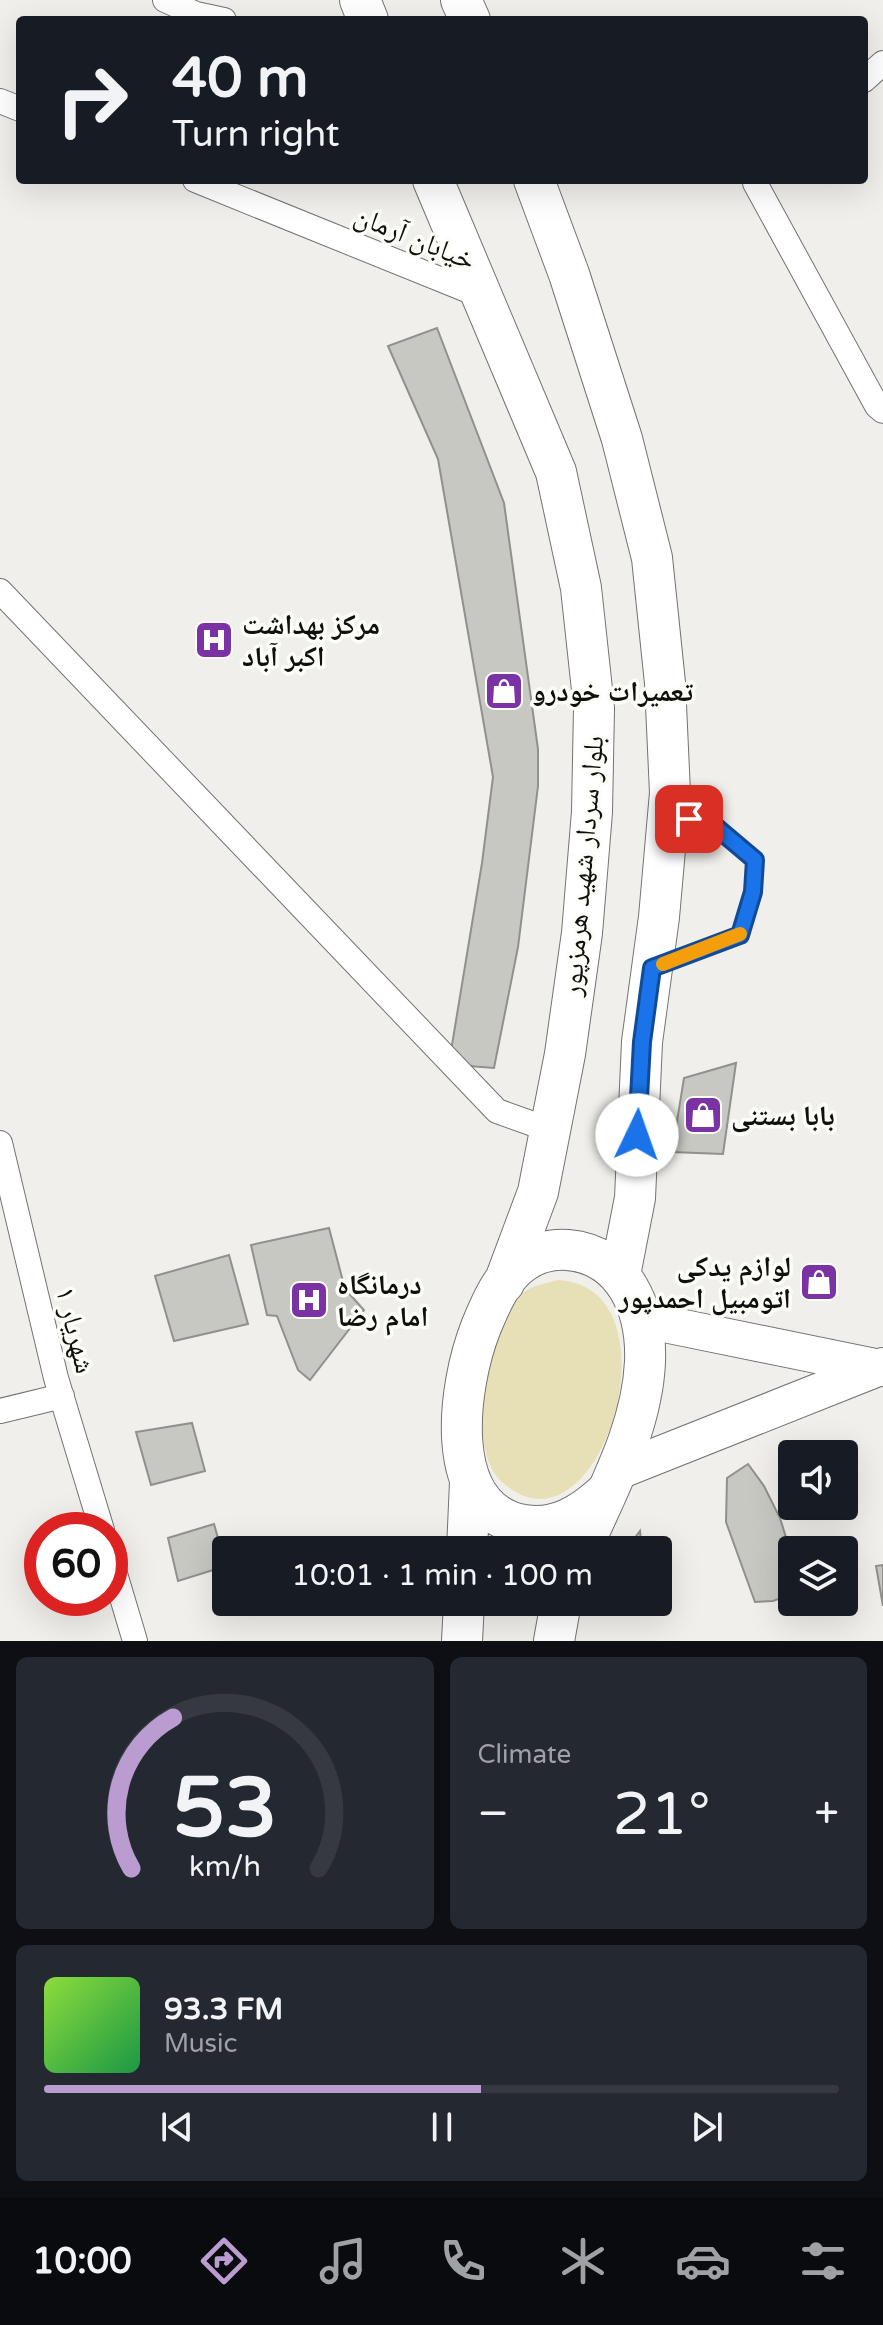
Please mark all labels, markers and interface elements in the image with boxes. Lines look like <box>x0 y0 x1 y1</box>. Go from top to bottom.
text: 40 m <box>172 45 308 112</box>
icon: right <box>40 48 144 152</box>
text: Turn right <box>172 113 339 156</box>
street label: خیابان آرمان <box>349 198 480 278</box>
place label: مرکز بهداشت اکبر آباد <box>242 608 380 674</box>
hospital icon: مرکز بهداشت اکبر آباد <box>193 619 235 661</box>
shop icon: تعمیرات خودرو <box>483 670 525 712</box>
place label: تعمیرات خودرو <box>532 675 694 709</box>
street label: بلوار سردار شهید هرمزپور <box>555 734 611 999</box>
pin <box>655 785 723 853</box>
icon: arrive <box>667 797 711 841</box>
position arrow <box>595 1093 679 1177</box>
shop icon: بابا بستنی <box>682 1094 724 1136</box>
place label: بابا بستنی <box>731 1099 835 1133</box>
place label: لوازم یدکی اتومبیل احمدپور <box>618 1250 791 1316</box>
shop icon: لوازم یدکی اتومبیل احمدپور <box>798 1261 840 1303</box>
place label: درمانگاه امام رضا <box>337 1268 428 1336</box>
hospital icon: درمانگاه امام رضا <box>288 1279 330 1321</box>
street label: شهریار ۱ <box>48 1284 102 1377</box>
map controls <box>778 1440 858 1616</box>
button: sound <box>778 1440 858 1520</box>
speed limit sign: 60 <box>24 1512 128 1616</box>
button: layers <box>778 1536 858 1616</box>
text: 10:01 · 1 min · 100 m <box>291 1557 593 1594</box>
text: Climate <box>478 1739 571 1770</box>
text: 53 <box>173 1759 277 1859</box>
text: 21° <box>613 1779 711 1851</box>
text: − <box>478 1788 509 1841</box>
text: + <box>814 1788 839 1841</box>
text: km/h <box>189 1850 261 1884</box>
text: 93.3 FM <box>164 1991 283 2028</box>
text: Music <box>164 2028 237 2059</box>
icon: previous <box>155 2105 199 2149</box>
icon: pause <box>420 2105 464 2149</box>
icon: next <box>685 2105 729 2149</box>
icon: directions <box>196 2233 252 2289</box>
icon: music <box>315 2233 371 2289</box>
icon: phone <box>435 2233 491 2289</box>
icon: climate <box>555 2233 611 2289</box>
icon: car <box>675 2233 731 2289</box>
icon: filters <box>795 2233 851 2289</box>
text: 10:00 <box>32 2240 132 2283</box>

